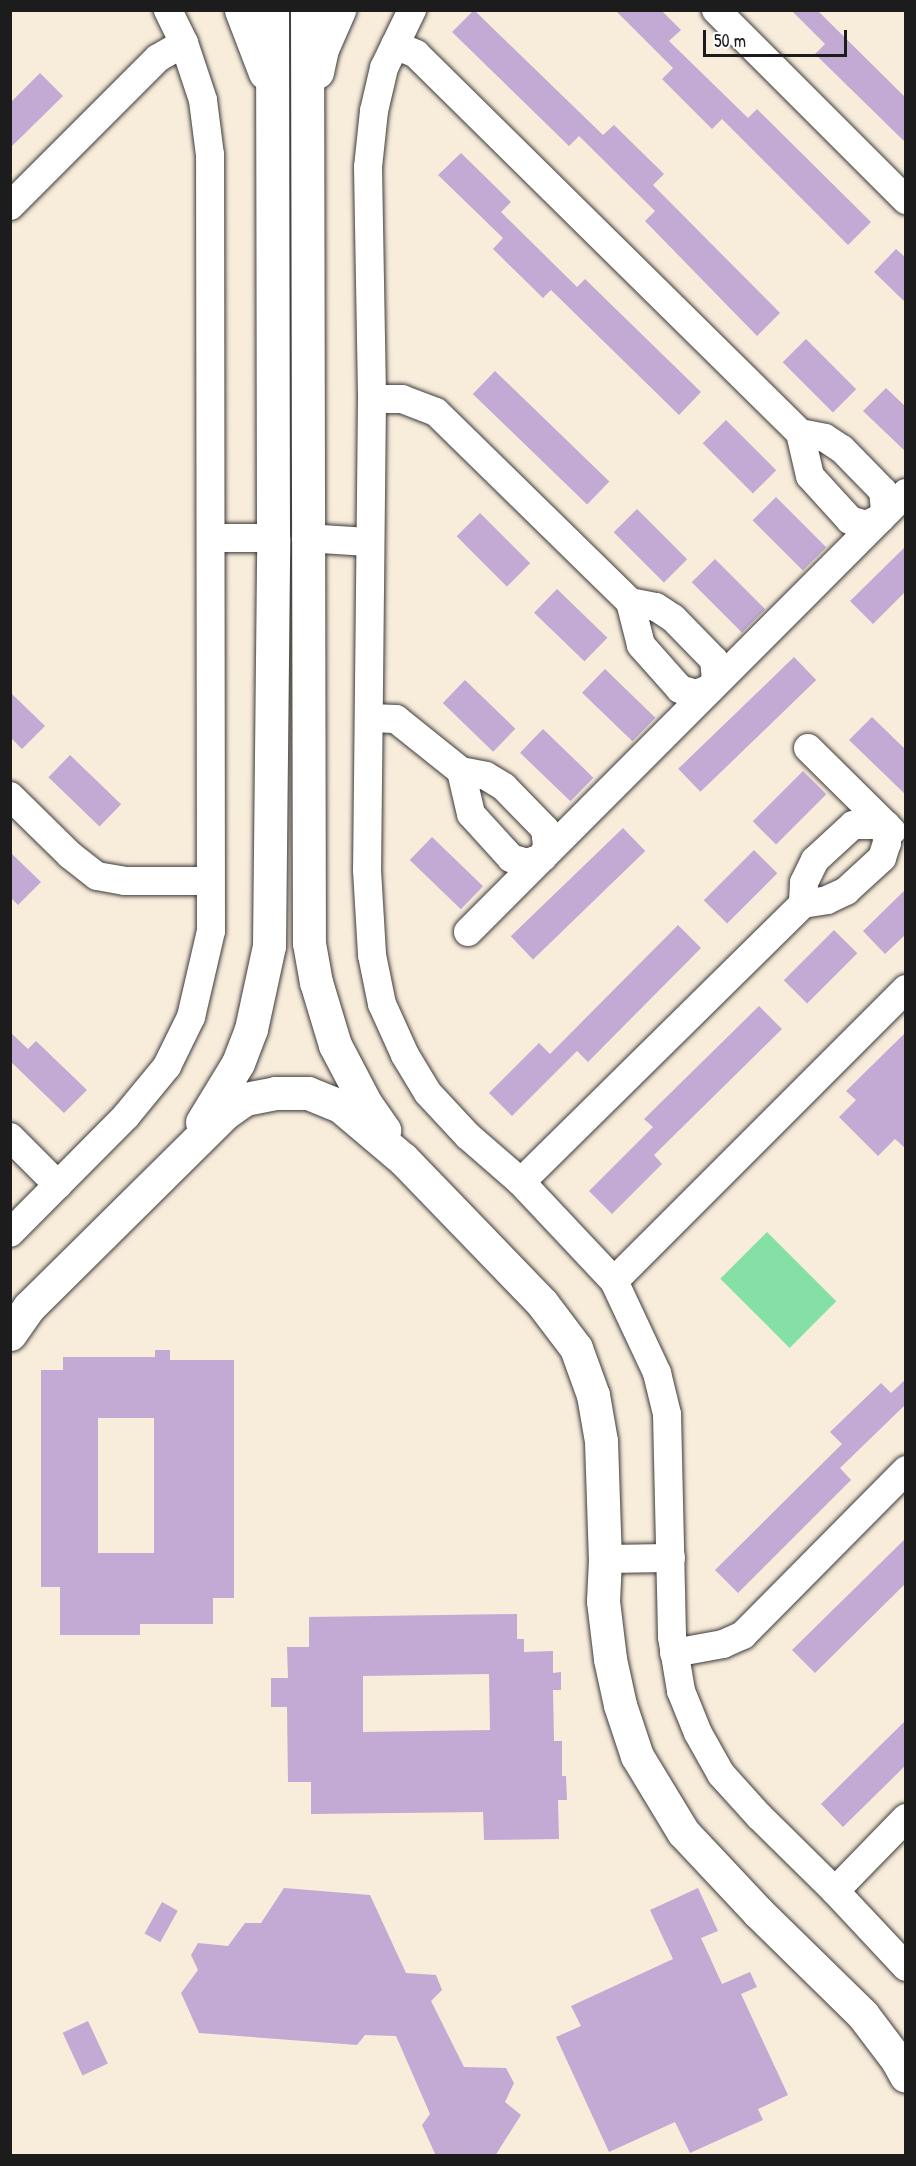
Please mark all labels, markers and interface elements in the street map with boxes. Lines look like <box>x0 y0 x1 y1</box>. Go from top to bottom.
scale bar <box>706 18 850 56</box>
text: 50 m <box>714 28 746 53</box>

